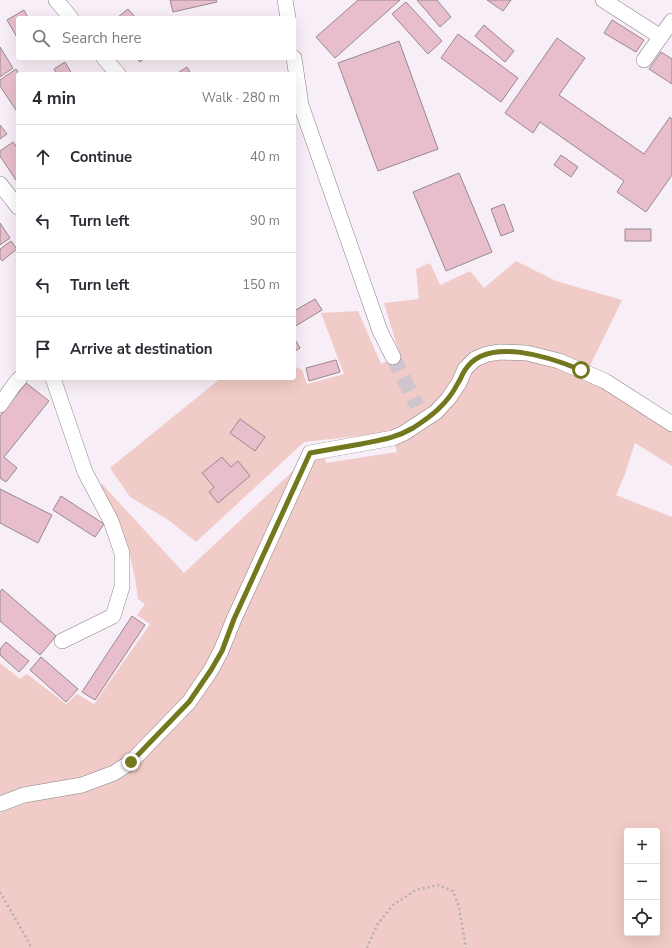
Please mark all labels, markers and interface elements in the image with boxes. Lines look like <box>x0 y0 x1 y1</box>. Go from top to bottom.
search box <box>16 16 296 60</box>
icon: search <box>30 27 52 49</box>
text: Search here <box>62 28 142 48</box>
text: 4 min <box>32 87 76 110</box>
text: Walk · 280 m <box>202 89 280 107</box>
icon: ahead <box>32 146 54 168</box>
text: Continue <box>70 147 132 167</box>
text: 40 m <box>250 148 280 166</box>
icon: left <box>32 210 54 232</box>
text: Turn left <box>70 211 129 231</box>
text: 90 m <box>250 212 280 230</box>
icon: left <box>32 274 54 296</box>
text: Turn left <box>70 275 129 295</box>
text: 150 m <box>242 276 280 294</box>
icon: arrive <box>32 338 54 360</box>
text: Arrive at destination <box>70 339 213 359</box>
route start <box>572 361 590 379</box>
route end <box>122 753 140 771</box>
map controls <box>624 828 660 936</box>
button: + <box>624 828 660 864</box>
button: − <box>624 864 660 900</box>
button: locate <box>624 900 660 936</box>

